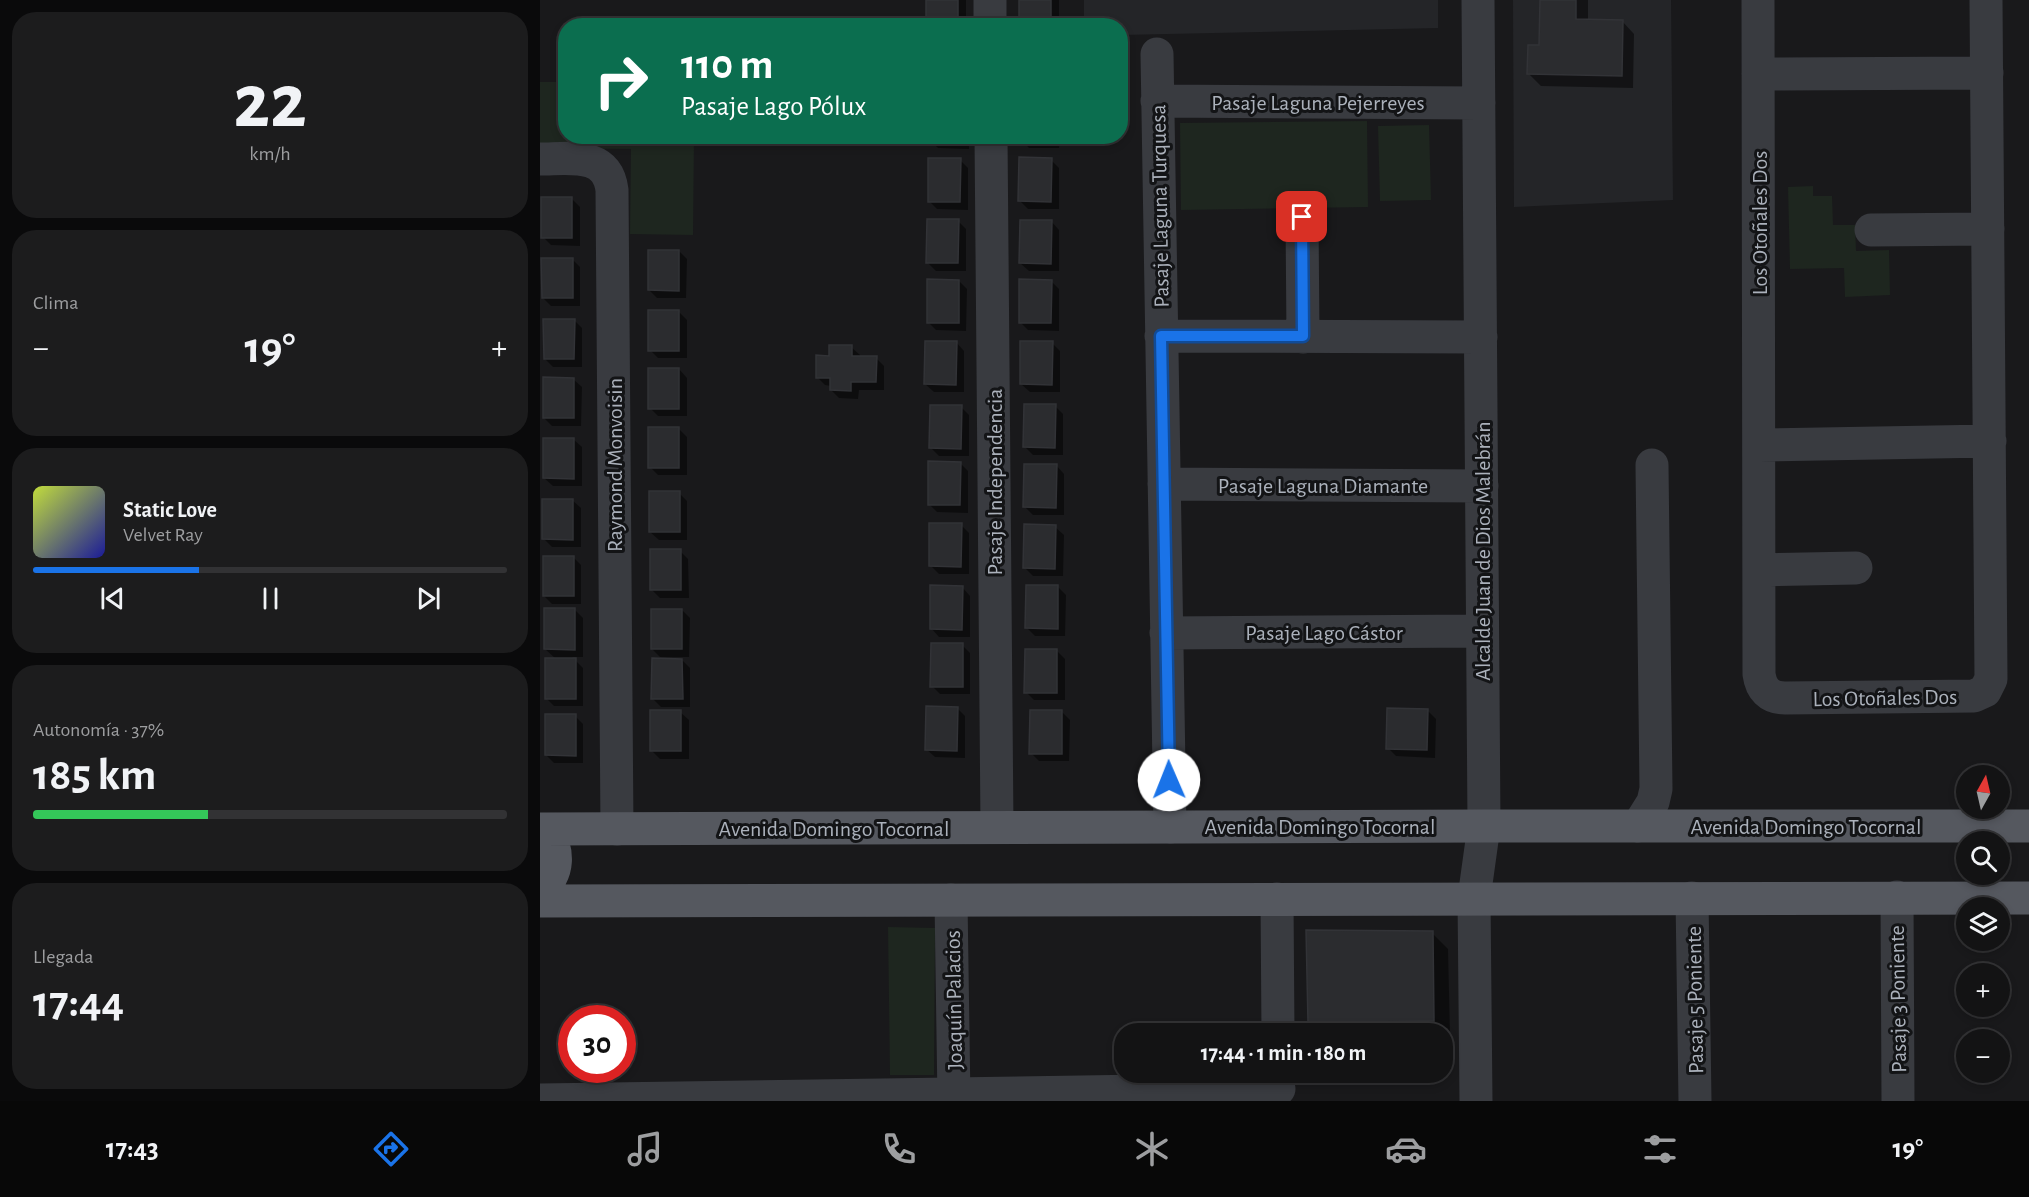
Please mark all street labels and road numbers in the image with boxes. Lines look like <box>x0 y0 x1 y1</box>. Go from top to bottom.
street label: Pasaje Laguna Pejerreyes <box>1211 92 1425 114</box>
street label: Pasaje Laguna Turquesa <box>1147 104 1173 308</box>
street label: Los Otoñales Dos <box>1749 151 1771 295</box>
street label: Raymond Monvoisin <box>604 378 626 552</box>
street label: Pasaje Independencia <box>984 388 1006 576</box>
street label: Alcalde Juan de Dios Malebrán <box>1472 421 1494 681</box>
street label: Pasaje Laguna Diamante <box>1218 475 1428 497</box>
street label: Pasaje Lago Cástor <box>1245 622 1403 644</box>
street label: Los Otoñales Dos <box>1812 686 1958 710</box>
street label: Avenida Domingo Tocornal <box>1205 816 1435 838</box>
street label: Avenida Domingo Tocornal <box>1691 816 1921 838</box>
street label: Avenida Domingo Tocornal <box>719 818 949 840</box>
street label: Pasaje 3 Poniente <box>1886 925 1910 1073</box>
street label: Pasaje 5 Poniente <box>1683 926 1707 1074</box>
street label: Joaquín Palacios <box>942 930 966 1070</box>

